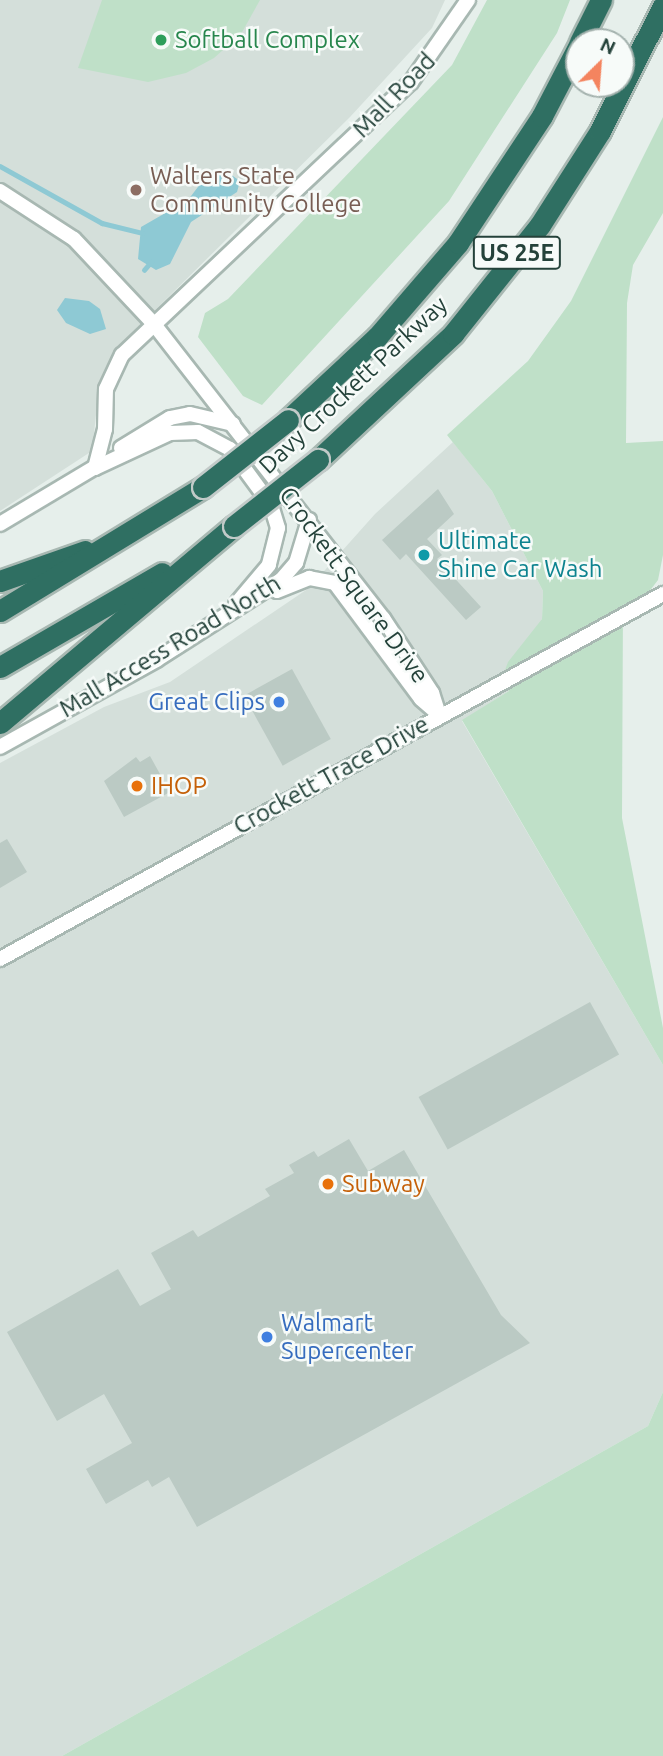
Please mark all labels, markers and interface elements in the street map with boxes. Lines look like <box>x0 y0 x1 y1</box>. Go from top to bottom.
place label: Softball Complex <box>175 26 360 54</box>
north arrow <box>565 28 635 98</box>
marker: Softball Complex <box>153 32 169 48</box>
text: N <box>597 33 619 59</box>
street label: Mall Road <box>347 47 441 143</box>
place label: Walters State Community College <box>150 162 362 218</box>
marker: Walters State Community College <box>128 182 144 198</box>
road number: US 25E <box>472 234 562 272</box>
street label: Davy Crockett Parkway <box>253 290 453 480</box>
street label: Crockett Square Drive <box>273 481 435 689</box>
place label: Ultimate Shine Car Wash <box>438 527 602 583</box>
marker: Ultimate Shine Car Wash <box>416 547 432 563</box>
street label: Mall Access Road North <box>54 569 286 723</box>
place label: Great Clips <box>148 688 265 716</box>
marker: Great Clips <box>271 694 287 710</box>
street label: Crockett Trace Drive <box>228 709 434 841</box>
place label: IHOP <box>151 772 207 800</box>
marker: IHOP <box>129 778 145 794</box>
place label: Subway <box>342 1170 425 1198</box>
marker: Subway <box>320 1176 336 1192</box>
place label: Walmart Supercenter <box>281 1309 413 1365</box>
marker: Walmart Supercenter <box>259 1329 275 1345</box>

